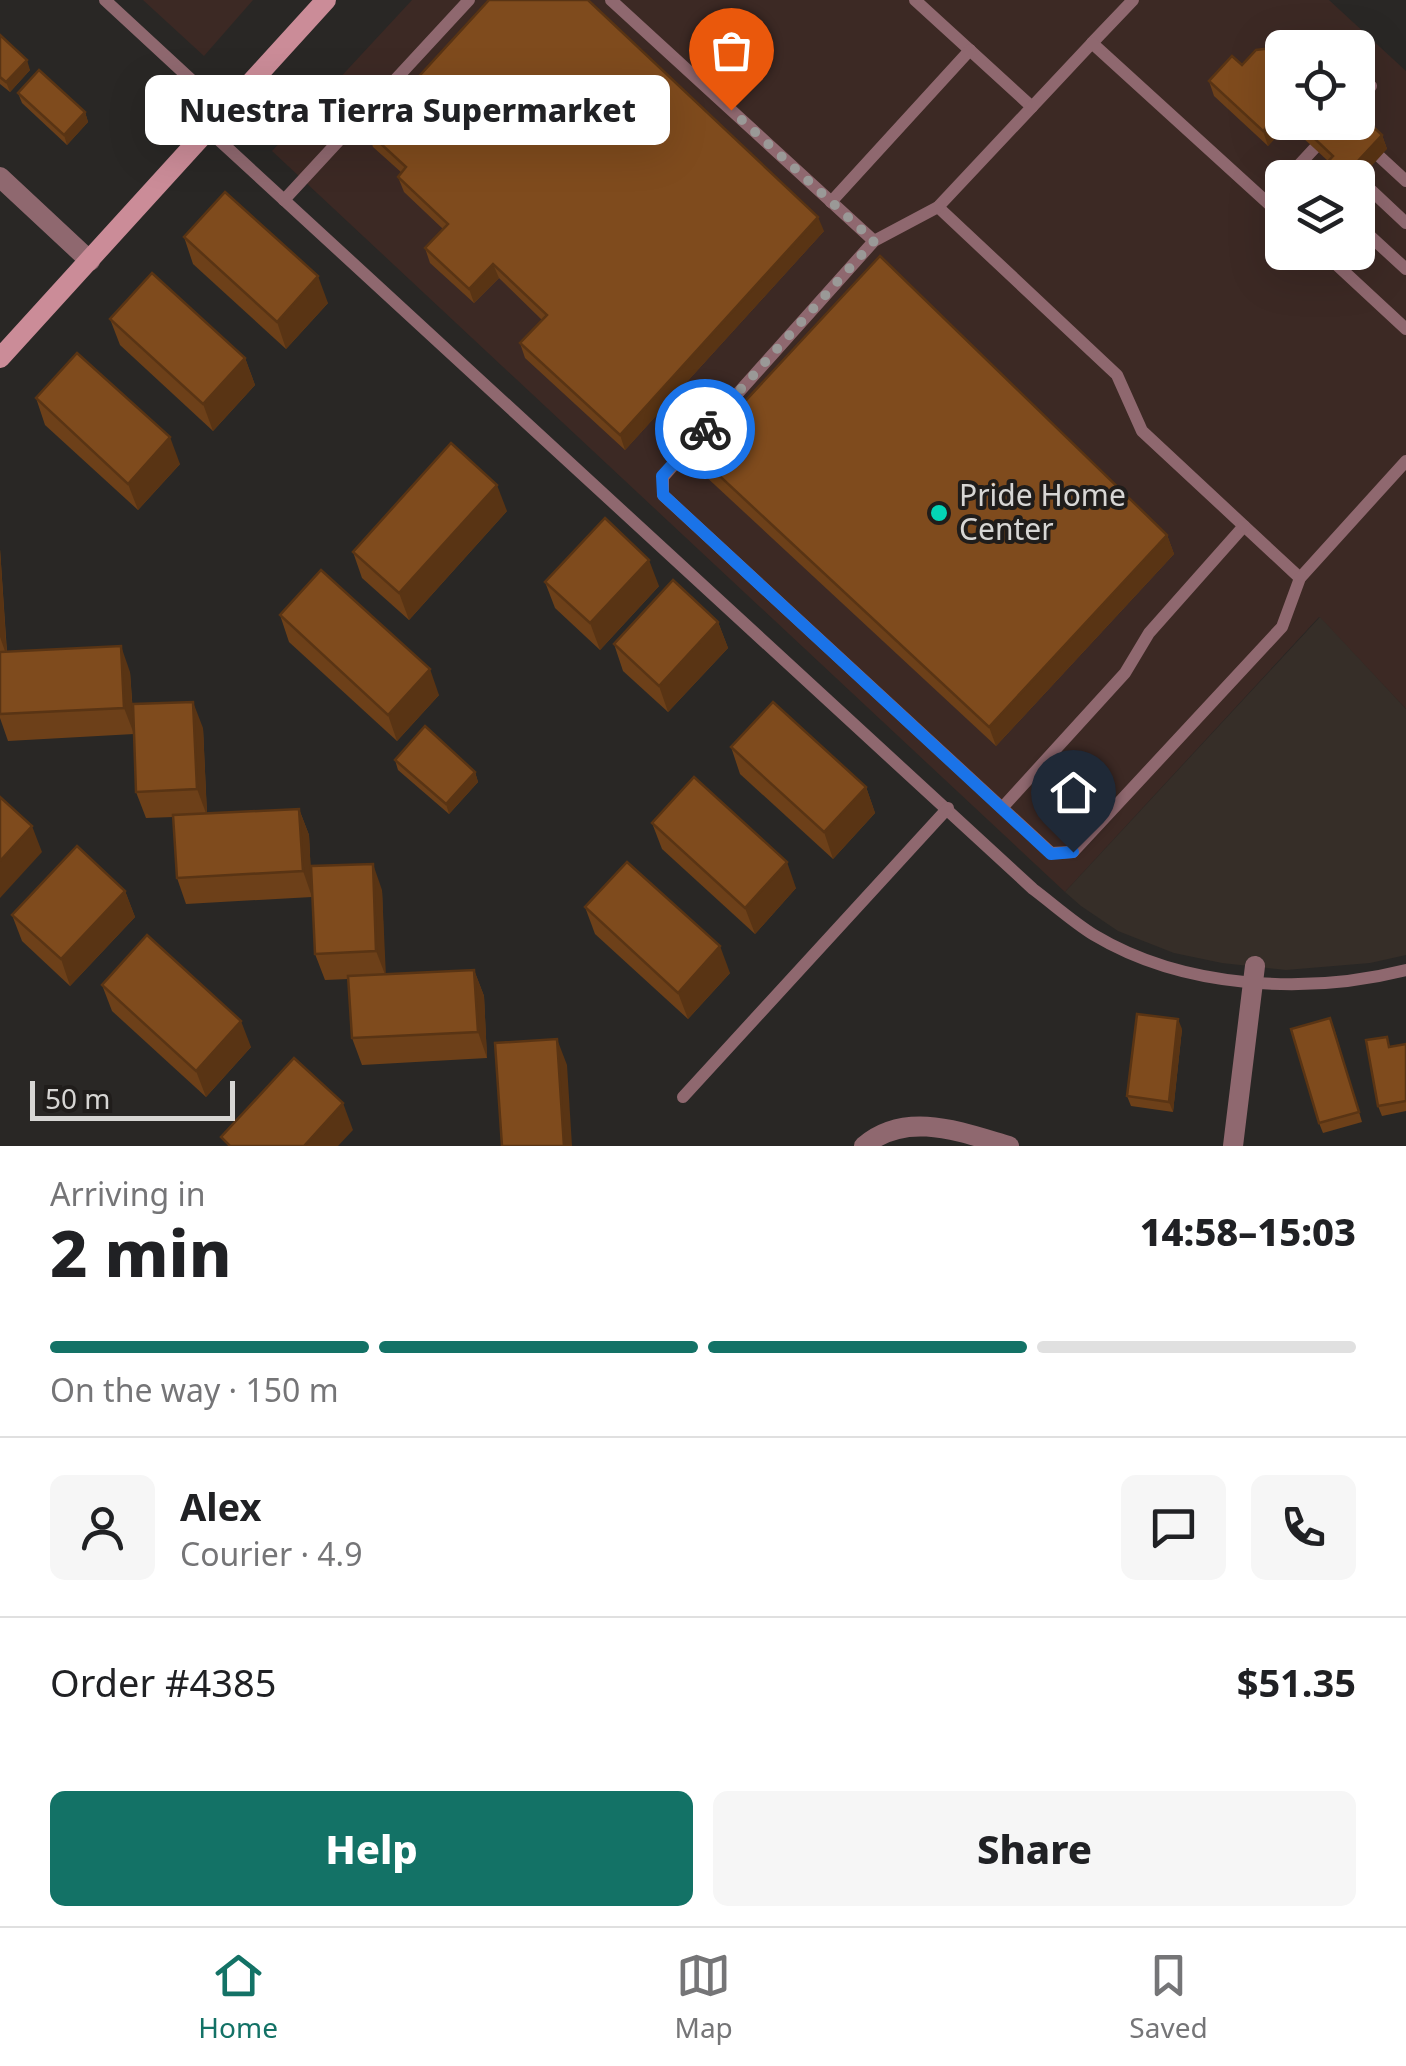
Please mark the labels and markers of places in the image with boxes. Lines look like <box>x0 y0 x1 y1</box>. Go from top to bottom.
pin <box>689 8 774 111</box>
callout: Nuestra Tierra Supermarket <box>146 75 671 145</box>
place label: Pride Home Center <box>959 474 1126 549</box>
marker: Pride Home Center <box>928 502 950 524</box>
pin <box>1031 750 1116 853</box>

